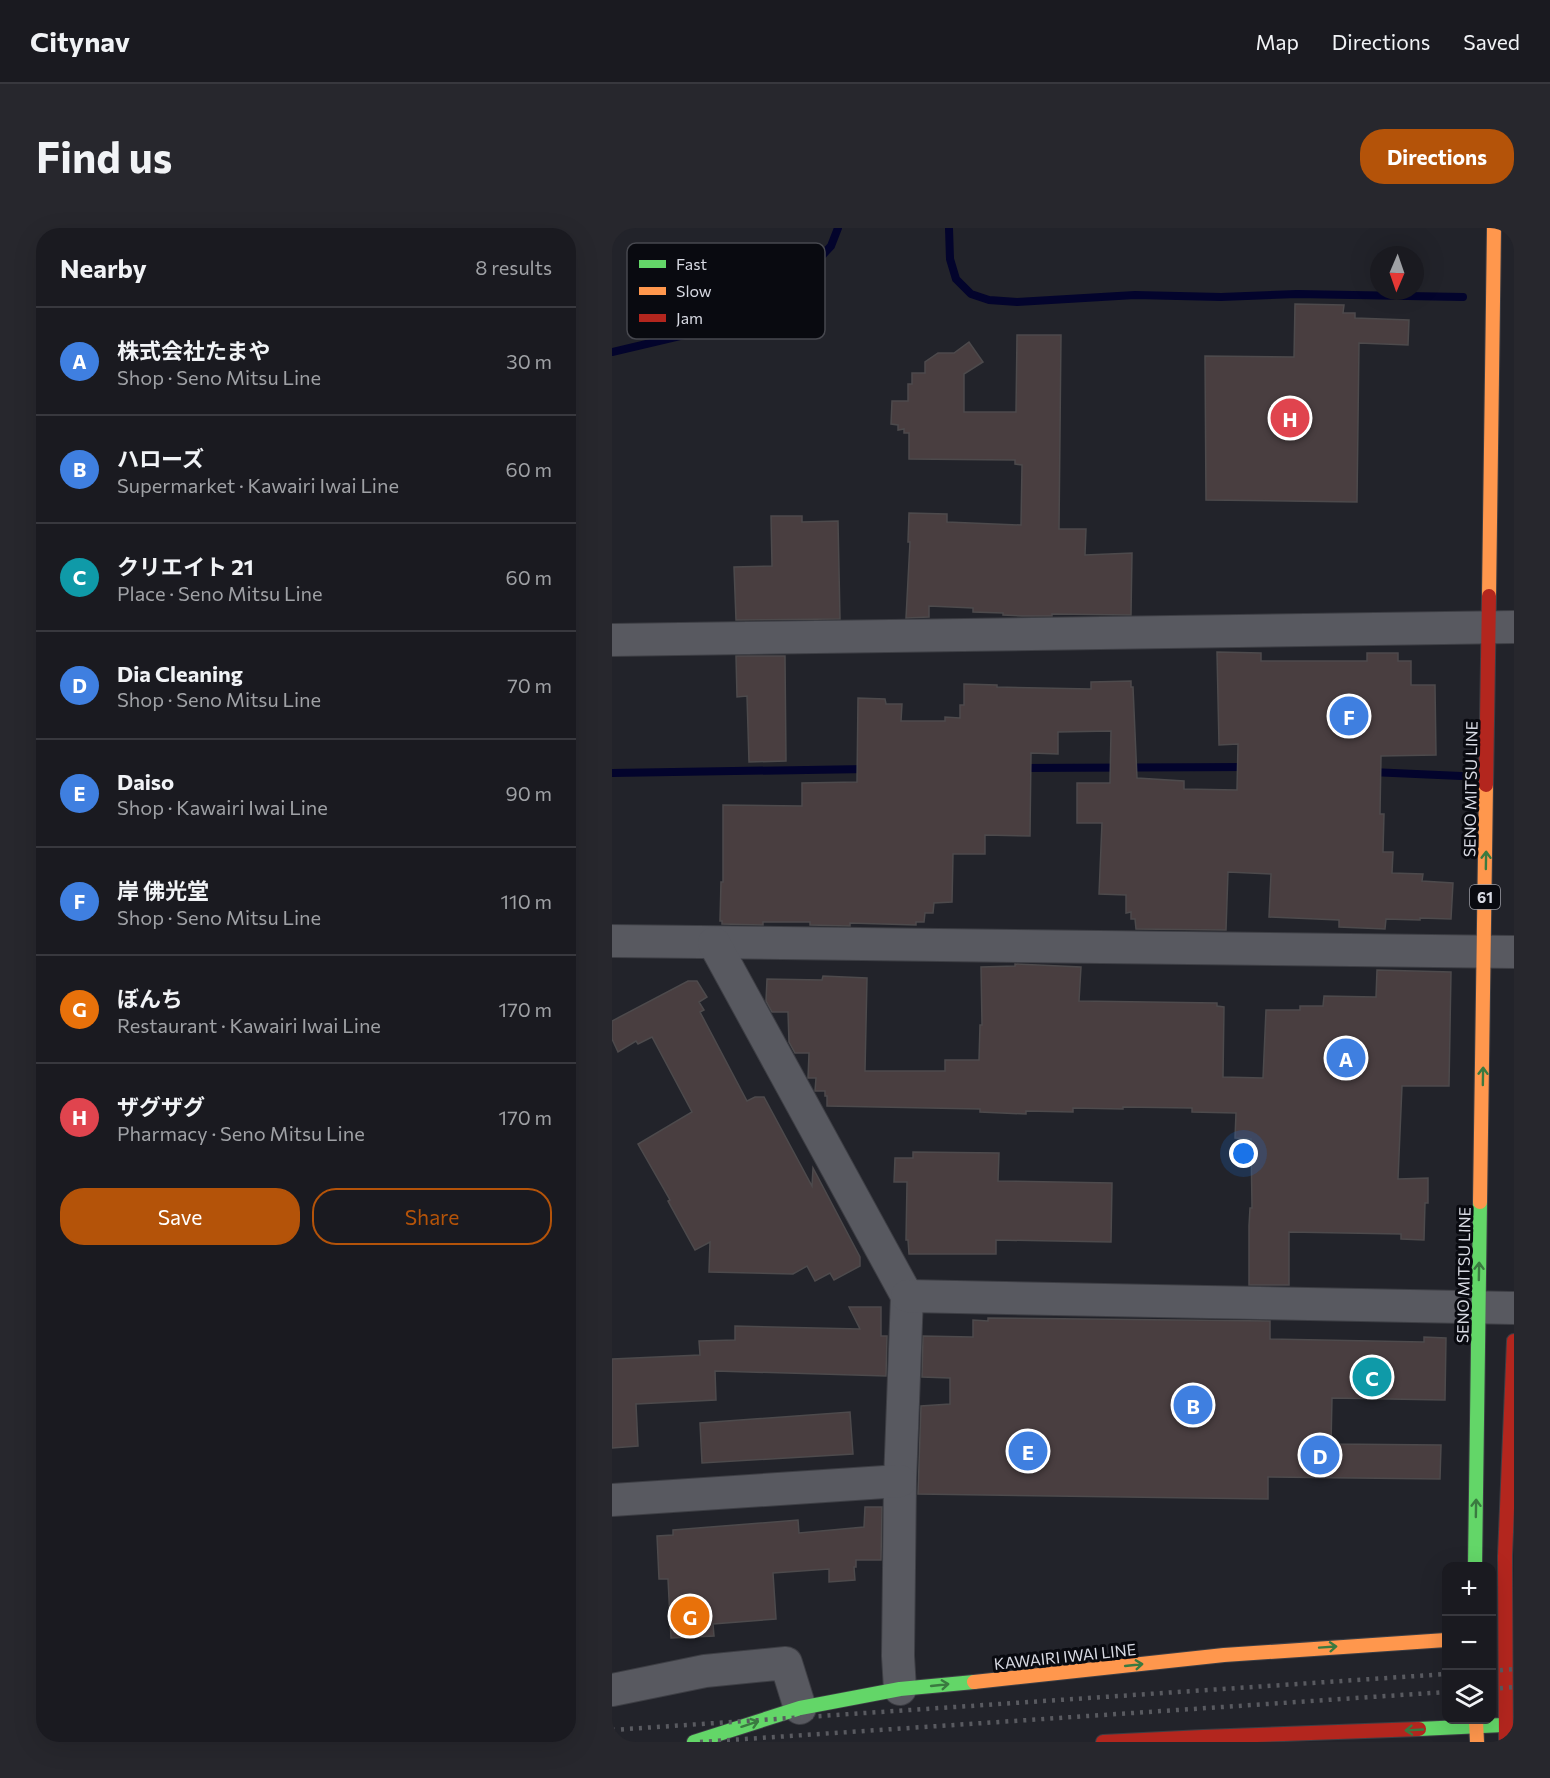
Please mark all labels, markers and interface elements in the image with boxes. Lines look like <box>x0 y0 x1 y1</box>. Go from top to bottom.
text: Citynav <box>30 24 130 58</box>
text: Map <box>1256 29 1299 54</box>
text: Directions <box>1332 29 1430 54</box>
text: Saved <box>1463 29 1520 54</box>
button: Directions <box>1360 129 1514 184</box>
text: Find us <box>36 130 172 182</box>
legend <box>627 243 825 339</box>
north arrow <box>1370 246 1424 300</box>
text: Nearby <box>60 252 147 283</box>
text: Fast <box>676 254 707 273</box>
text: 8 results <box>475 255 552 279</box>
text: Slow <box>676 281 712 300</box>
text: Jam <box>676 308 703 327</box>
text: 株式会社たまや <box>117 337 270 364</box>
text: A <box>72 349 87 373</box>
text: 30 m <box>506 349 552 373</box>
text: Shop · Seno Mitsu Line <box>117 365 321 389</box>
pin: H <box>1270 396 1310 441</box>
text: ハローズ <box>117 445 204 472</box>
text: B <box>73 457 86 481</box>
text: 60 m <box>506 457 552 481</box>
text: Supermarket · Kawairi Iwai Line <box>117 473 399 497</box>
text: クリエイト 21 <box>117 553 254 580</box>
text: C <box>73 565 86 589</box>
text: 60 m <box>506 565 552 589</box>
text: Place · Seno Mitsu Line <box>117 581 323 605</box>
text: Dia Cleaning <box>117 660 243 687</box>
text: D <box>72 673 87 697</box>
text: 70 m <box>507 673 552 697</box>
text: Shop · Seno Mitsu Line <box>117 687 321 711</box>
pin: F <box>1330 694 1368 738</box>
street label: SENO MITSU LINE <box>1459 721 1481 857</box>
text: Daiso <box>117 768 174 795</box>
text: E <box>74 781 85 805</box>
text: 90 m <box>506 781 552 805</box>
text: Shop · Kawairi Iwai Line <box>117 795 328 819</box>
one-way arrow <box>1480 851 1491 871</box>
text: 岸 佛光堂 <box>117 877 209 904</box>
road number: 61 <box>1470 885 1500 909</box>
text: F <box>74 889 85 913</box>
text: 110 m <box>501 889 552 913</box>
text: Shop · Seno Mitsu Line <box>117 905 321 929</box>
text: ぼんち <box>117 985 183 1012</box>
text: G <box>72 997 87 1021</box>
text: 170 m <box>499 997 552 1021</box>
text: Restaurant · Kawairi Iwai Line <box>117 1013 381 1037</box>
pin: A <box>1326 1036 1366 1080</box>
one-way arrow <box>1477 1067 1488 1087</box>
text: ザグザグ <box>117 1093 205 1120</box>
text: H <box>72 1105 87 1129</box>
text: 170 m <box>499 1105 552 1129</box>
text: Pharmacy · Seno Mitsu Line <box>117 1121 365 1145</box>
your location <box>1229 1139 1258 1168</box>
button: Save <box>60 1188 300 1245</box>
button: Share <box>312 1188 552 1245</box>
street label: SENO MITSU LINE <box>1452 1207 1474 1343</box>
one-way arrow <box>1473 1262 1485 1282</box>
pin: C <box>1352 1354 1392 1400</box>
pin: B <box>1174 1382 1212 1428</box>
pin: E <box>1008 1428 1048 1474</box>
pin: D <box>1300 1432 1340 1478</box>
one-way arrow <box>1470 1499 1481 1519</box>
map controls <box>1442 1562 1496 1724</box>
button: + <box>1442 1562 1496 1616</box>
pin: G <box>670 1594 710 1638</box>
button: − <box>1442 1616 1496 1670</box>
street label: KAWAIRI IWAI LINE <box>993 1639 1137 1673</box>
one-way arrow <box>1318 1642 1338 1653</box>
one-way arrow <box>1124 1660 1143 1671</box>
button: layers <box>1442 1670 1496 1724</box>
one-way arrow <box>930 1679 950 1690</box>
one-way arrow <box>740 1718 759 1729</box>
one-way arrow <box>1404 1724 1424 1735</box>

